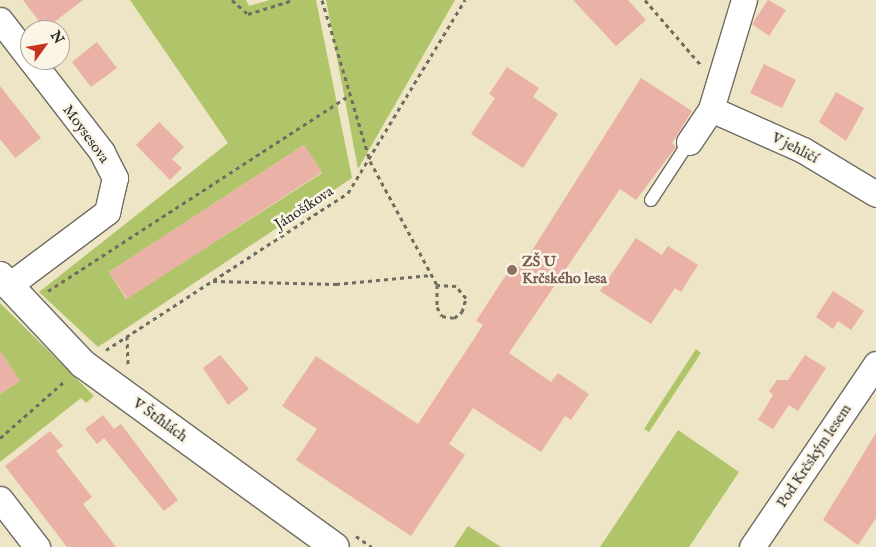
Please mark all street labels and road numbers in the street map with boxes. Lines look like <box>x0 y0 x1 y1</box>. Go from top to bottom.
street label: Moysesova <box>59 101 113 167</box>
street label: V jehličí <box>769 129 821 167</box>
street label: Jánošíkova <box>271 182 337 234</box>
street label: V Štíhlách <box>129 394 191 446</box>
street label: Pod Krčským lesem <box>773 401 855 511</box>

